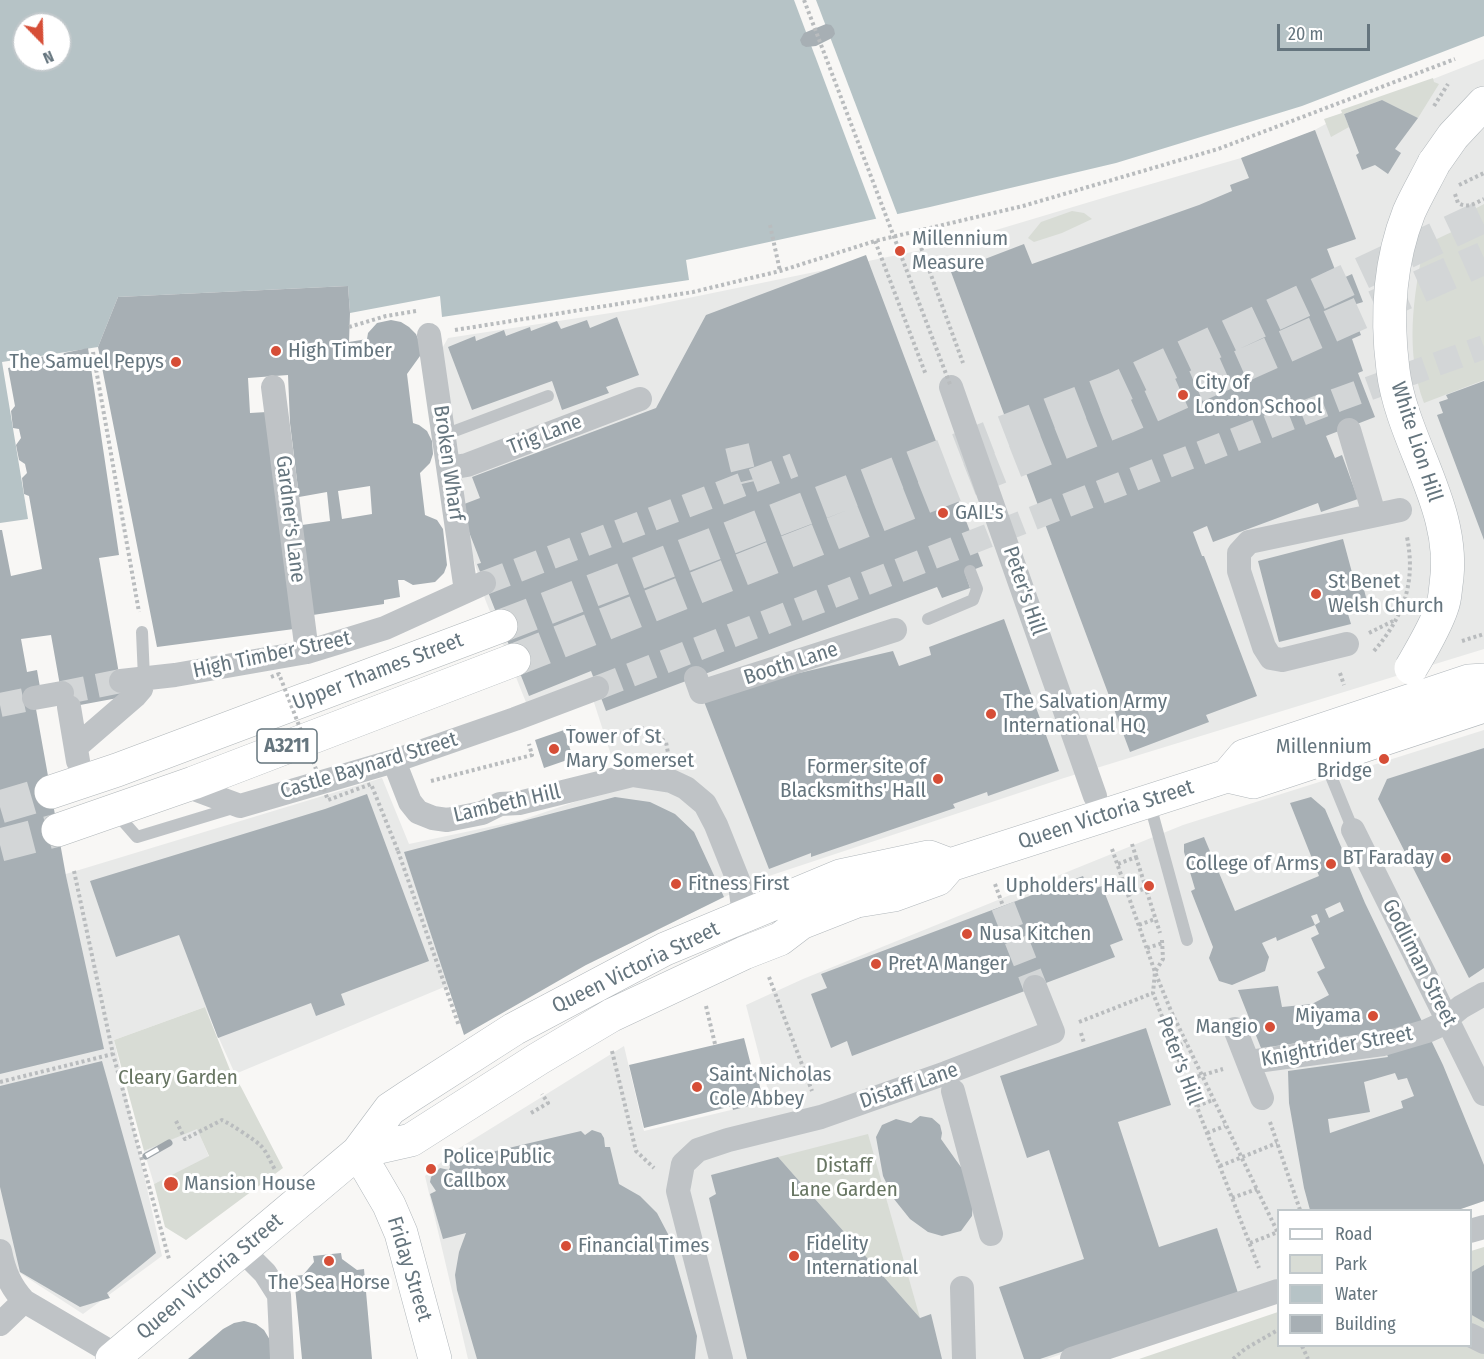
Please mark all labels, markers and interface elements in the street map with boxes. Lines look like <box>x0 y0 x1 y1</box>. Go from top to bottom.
north arrow <box>12 12 72 72</box>
scale bar <box>1280 12 1373 50</box>
text: 20 m <box>1288 23 1323 45</box>
text: N <box>40 47 57 68</box>
place label: Millennium Measure <box>912 226 1008 276</box>
marker: Millennium Measure <box>893 244 907 258</box>
place label: High Timber <box>288 338 392 364</box>
marker: High Timber <box>269 344 283 358</box>
place label: The Samuel Pepys <box>9 349 164 375</box>
marker: The Samuel Pepys <box>169 355 183 369</box>
place label: City of London School <box>1195 370 1322 420</box>
street label: White Lion Hill <box>1385 379 1447 505</box>
marker: City of London School <box>1176 388 1190 402</box>
street label: Broken Wharf <box>427 404 469 522</box>
street label: Trig Lane <box>504 409 586 461</box>
street label: Gardner's Lane <box>270 454 310 584</box>
place label: GAIL's <box>955 500 1004 526</box>
marker: GAIL's <box>936 506 950 520</box>
street label: Peter's Hill <box>997 543 1051 639</box>
place label: St Benet Welsh Church <box>1328 569 1444 619</box>
marker: St Benet Welsh Church <box>1309 587 1323 601</box>
street label: High Timber Street <box>191 626 353 684</box>
street label: Upper Thames Street <box>289 628 467 716</box>
street label: Booth Lane <box>741 637 841 691</box>
place label: The Salvation Army International HQ <box>1003 689 1167 739</box>
marker: The Salvation Army International HQ <box>984 707 998 721</box>
place label: Tower of St Mary Somerset <box>566 724 694 774</box>
street label: Castle Baynard Street <box>277 727 461 805</box>
road number: A3211 <box>257 729 317 763</box>
place label: Millennium Bridge <box>1276 734 1372 784</box>
marker: Tower of St Mary Somerset <box>547 742 561 756</box>
marker: Millennium Bridge <box>1377 752 1391 766</box>
place label: Former site of Blacksmiths' Hall <box>780 754 926 804</box>
marker: Former site of Blacksmiths' Hall <box>931 772 945 786</box>
street label: Queen Victoria Street <box>1015 775 1197 855</box>
street label: Lambeth Hill <box>451 779 563 829</box>
place label: BT Faraday <box>1342 845 1434 871</box>
place label: College of Arms <box>1186 851 1319 877</box>
marker: BT Faraday <box>1439 851 1453 865</box>
marker: College of Arms <box>1324 857 1338 871</box>
place label: Fitness First <box>688 871 789 897</box>
place label: Upholders' Hall <box>1006 873 1137 899</box>
marker: Fitness First <box>669 877 683 891</box>
marker: Upholders' Hall <box>1142 879 1156 893</box>
street label: Godliman Street <box>1376 895 1462 1031</box>
street label: Queen Victoria Street <box>548 917 724 1019</box>
place label: Nusa Kitchen <box>979 921 1091 947</box>
marker: Nusa Kitchen <box>960 927 974 941</box>
place label: Pret A Manger <box>888 951 1007 977</box>
marker: Pret A Manger <box>869 957 883 971</box>
place label: Miyama <box>1295 1003 1361 1029</box>
marker: Miyama <box>1366 1009 1380 1023</box>
street label: Peter's Hill <box>1151 1013 1207 1109</box>
place label: Mangio <box>1196 1014 1258 1040</box>
marker: Mangio <box>1263 1020 1277 1034</box>
street label: Knightrider Street <box>1259 1021 1415 1073</box>
street label: Distaff Lane <box>857 1057 961 1115</box>
place label: Saint Nicholas Cole Abbey <box>709 1062 832 1112</box>
park label: Cleary Garden <box>118 1065 238 1091</box>
marker: Saint Nicholas Cole Abbey <box>690 1080 704 1094</box>
place label: Police Public Callbox <box>443 1144 552 1194</box>
park label: Distaff Lane Garden <box>790 1153 898 1203</box>
marker: Police Public Callbox <box>424 1162 438 1176</box>
place label: Mansion House <box>184 1171 316 1197</box>
marker: Mansion House <box>162 1175 180 1193</box>
street label: Queen Victoria Street <box>132 1209 288 1345</box>
legend <box>1277 1209 1472 1347</box>
street label: Friday Street <box>381 1214 437 1324</box>
text: Road <box>1335 1223 1372 1245</box>
place label: Fidelity International <box>806 1231 918 1281</box>
place label: Financial Times <box>578 1233 710 1259</box>
marker: Financial Times <box>559 1239 573 1253</box>
marker: Fidelity International <box>787 1249 801 1263</box>
text: Park <box>1335 1253 1367 1275</box>
marker: The Sea Horse <box>322 1254 336 1268</box>
place label: The Sea Horse <box>268 1270 390 1296</box>
text: Water <box>1335 1283 1378 1305</box>
text: Building <box>1335 1313 1396 1335</box>

